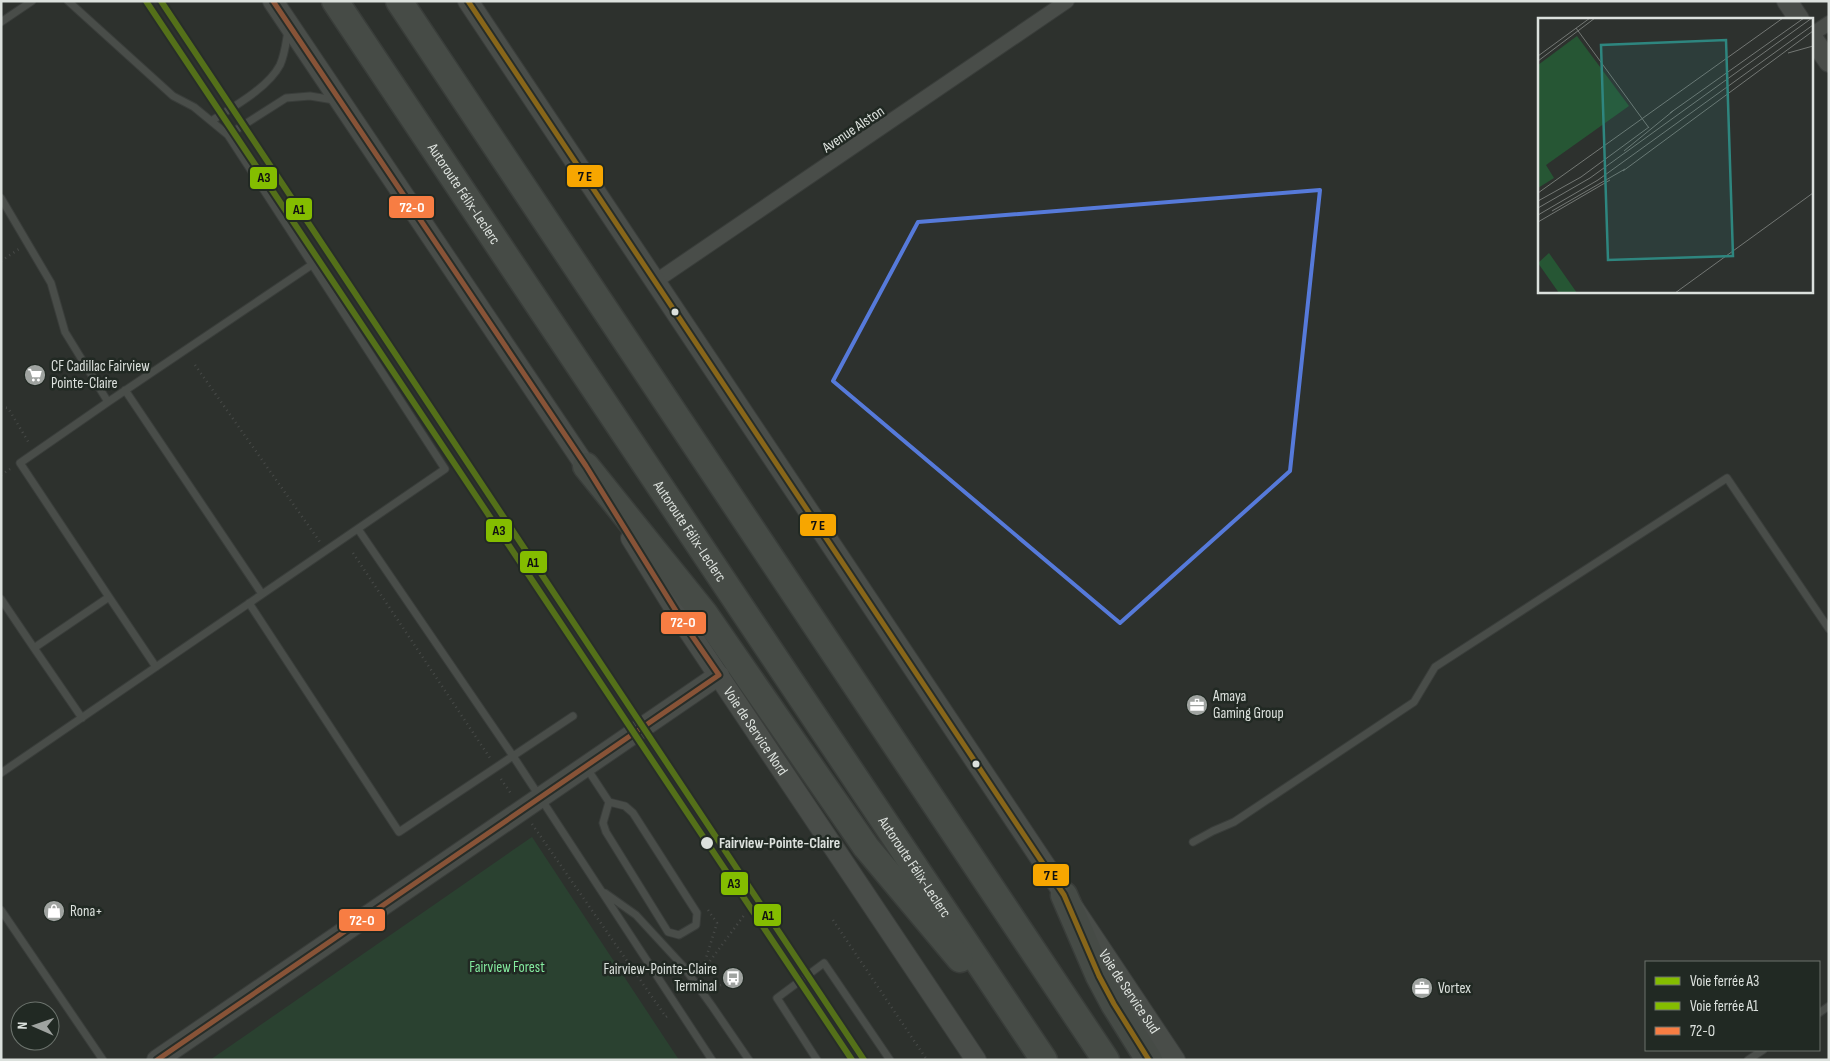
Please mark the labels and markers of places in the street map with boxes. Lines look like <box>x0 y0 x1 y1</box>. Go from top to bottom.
unlabelled marker <box>670 307 680 317</box>
place label: CF Cadillac Fairview Pointe-Claire <box>51 357 150 393</box>
supermarket icon: CF Cadillac Fairview Pointe-Claire <box>23 363 47 387</box>
place label: Amaya Gaming Group <box>1212 687 1284 723</box>
office icon: Amaya Gaming Group <box>1185 693 1209 717</box>
unlabelled marker <box>971 759 981 769</box>
place label: Fairview-Pointe-Claire <box>719 834 840 853</box>
marker: Fairview-Pointe-Claire <box>699 835 715 851</box>
shop icon: Rona+ <box>42 899 66 923</box>
place label: Rona+ <box>70 902 103 921</box>
place label: Fairview-Pointe-Claire Terminal <box>604 960 717 996</box>
bus stop icon: Fairview-Pointe-Claire Terminal <box>721 966 745 990</box>
office icon: Vortex <box>1410 976 1434 1000</box>
place label: Vortex <box>1438 979 1471 998</box>

